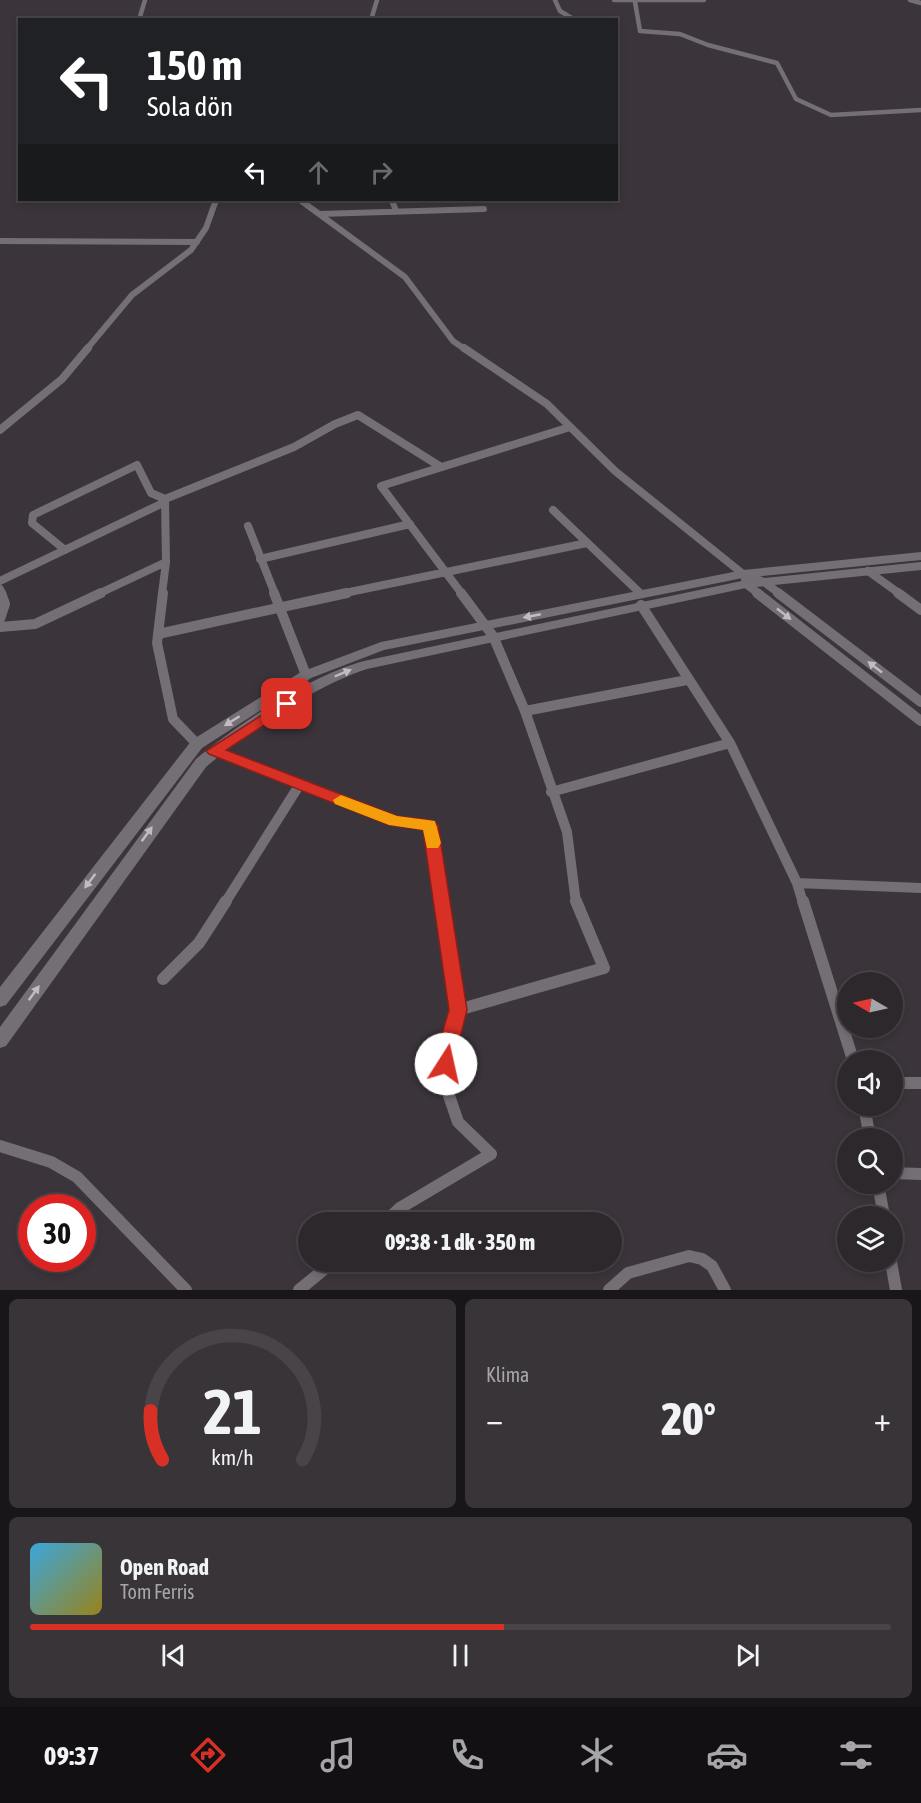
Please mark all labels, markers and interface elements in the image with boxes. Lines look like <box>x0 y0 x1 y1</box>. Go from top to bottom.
text: 150 m <box>147 41 242 89</box>
icon: left <box>48 42 126 120</box>
text: Sola dön <box>147 91 233 122</box>
icon: left <box>239 156 272 189</box>
icon: ahead <box>302 156 335 189</box>
icon: right <box>365 156 398 189</box>
one-way arrow <box>776 607 792 620</box>
one-way arrow <box>522 612 541 621</box>
one-way arrow <box>867 661 882 673</box>
one-way arrow <box>334 668 352 678</box>
pin <box>261 678 312 729</box>
icon: arrive <box>270 687 303 720</box>
one-way arrow <box>224 715 240 726</box>
one-way arrow <box>141 827 153 843</box>
one-way arrow <box>84 873 96 889</box>
north arrow <box>837 972 903 1038</box>
map controls <box>837 972 903 1272</box>
one-way arrow <box>28 986 40 1002</box>
position arrow <box>414 1032 478 1096</box>
button: sound <box>837 1050 903 1116</box>
button: search <box>837 1128 903 1194</box>
speed limit sign: 30 <box>18 1194 96 1272</box>
button: layers <box>837 1206 903 1272</box>
text: 09:38 · 1 dk · 350 m <box>385 1229 535 1255</box>
text: Klima <box>486 1363 529 1386</box>
text: 21 <box>203 1376 262 1447</box>
text: 20° <box>661 1393 716 1445</box>
text: − <box>486 1400 503 1438</box>
text: + <box>874 1400 891 1438</box>
text: km/h <box>211 1446 254 1471</box>
text: Open Road <box>120 1554 209 1580</box>
text: Tom Ferris <box>120 1580 194 1603</box>
icon: previous <box>157 1639 190 1672</box>
icon: pause <box>444 1639 477 1672</box>
icon: next <box>731 1639 764 1672</box>
icon: directions <box>187 1734 229 1776</box>
icon: music <box>317 1734 359 1776</box>
icon: phone <box>446 1734 488 1776</box>
icon: climate <box>576 1734 618 1776</box>
icon: car <box>706 1734 748 1776</box>
icon: filters <box>835 1734 877 1776</box>
text: 09:37 <box>44 1740 99 1771</box>

